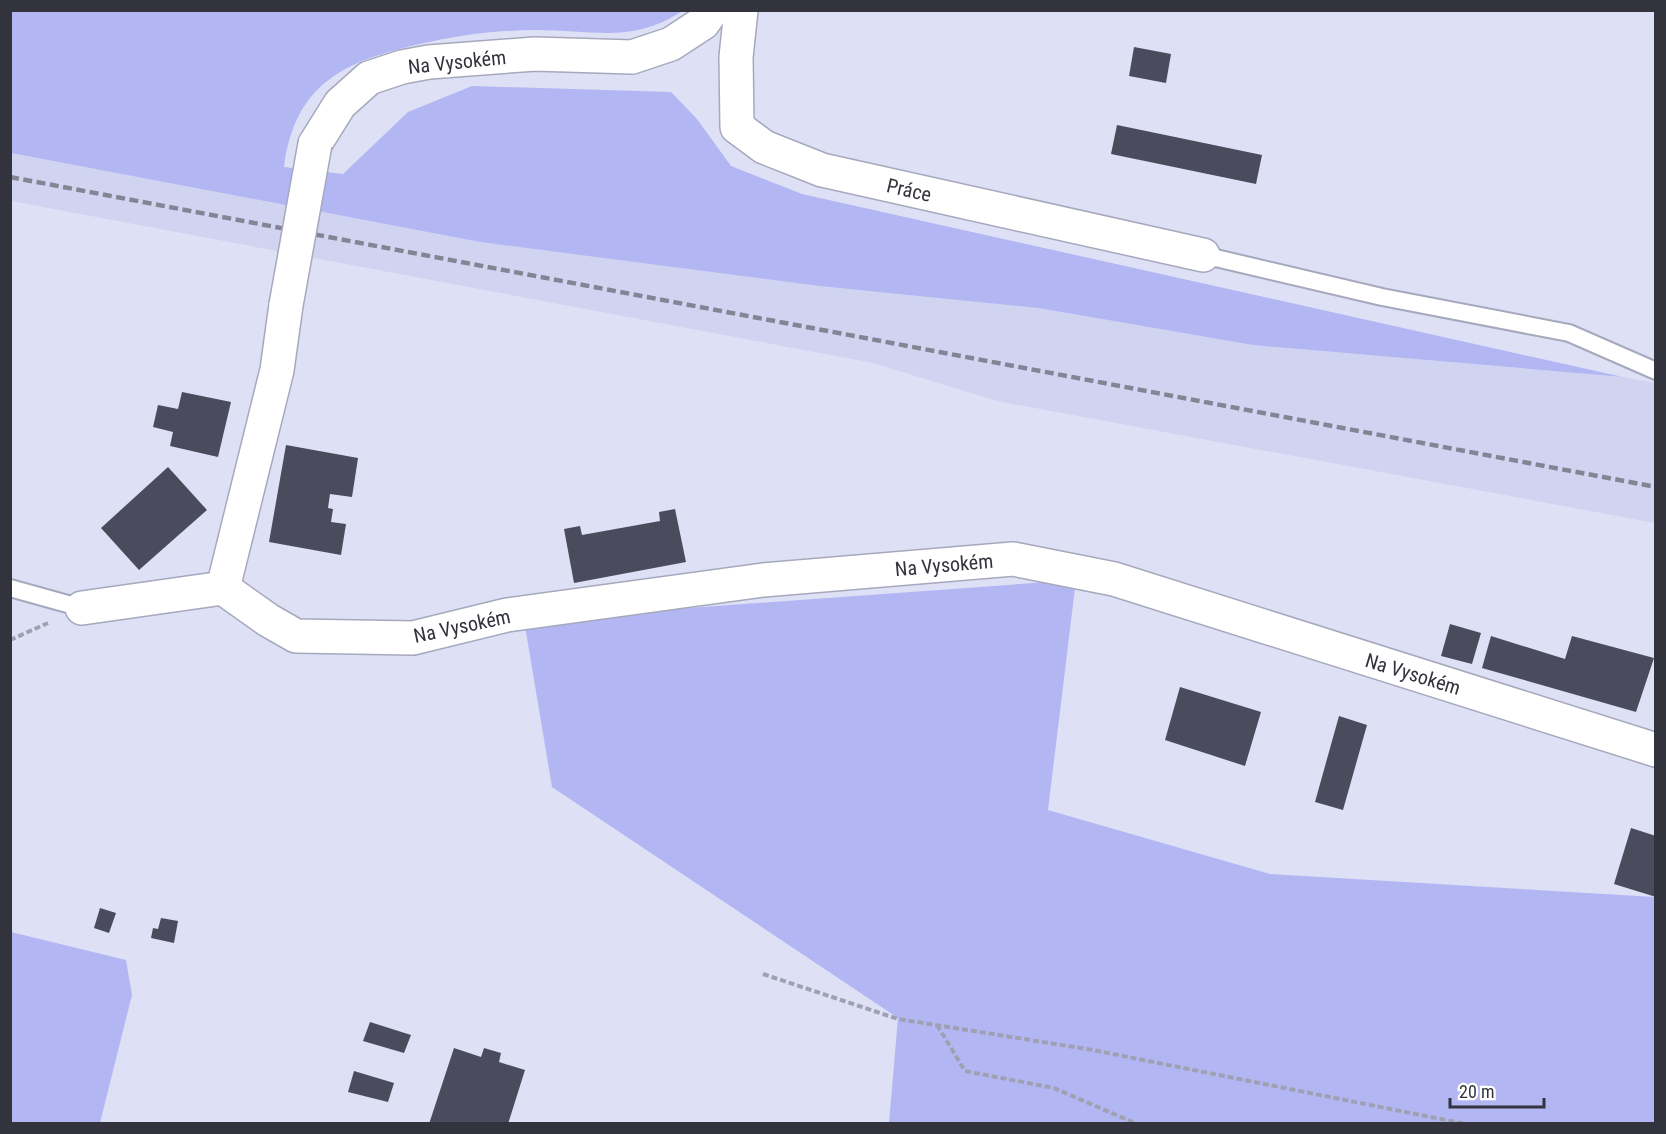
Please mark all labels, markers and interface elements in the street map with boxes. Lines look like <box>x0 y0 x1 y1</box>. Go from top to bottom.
street label: Na Vysokém <box>407 45 507 79</box>
street label: Práce <box>884 173 934 207</box>
street label: Na Vysokém <box>894 549 994 581</box>
street label: Na Vysokém <box>411 604 513 648</box>
street label: Na Vysokém <box>1362 648 1464 700</box>
scale bar <box>1450 1071 1544 1109</box>
text: 20 m <box>1459 1081 1494 1102</box>

